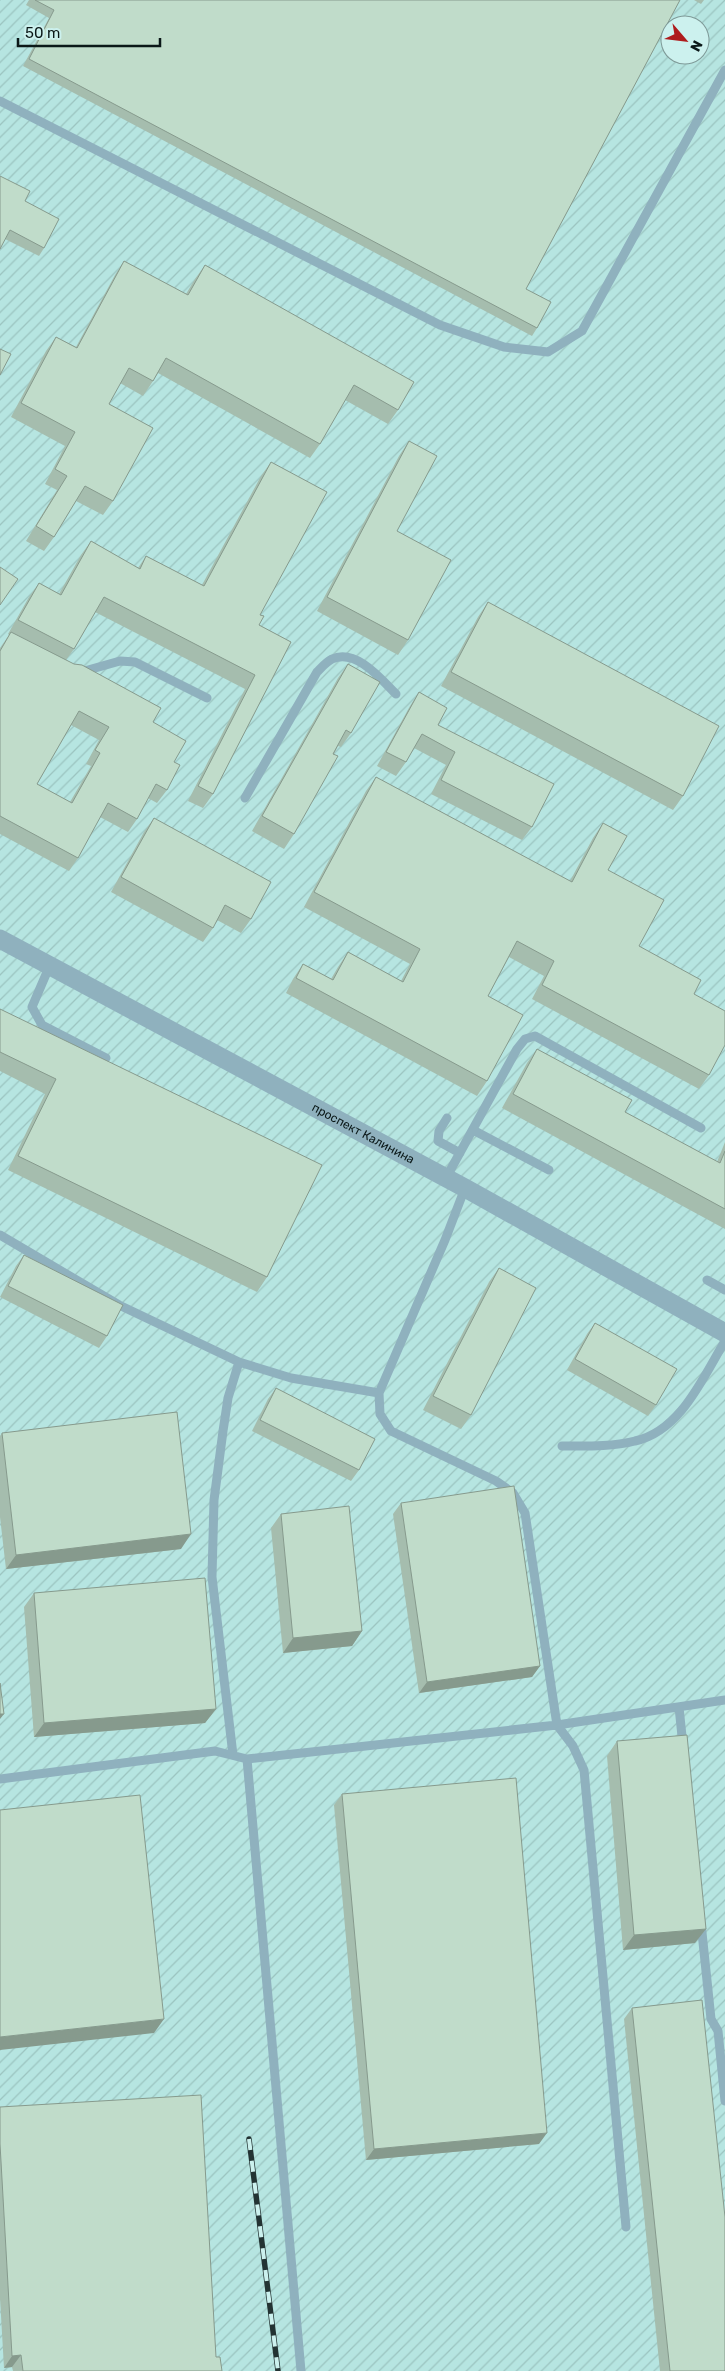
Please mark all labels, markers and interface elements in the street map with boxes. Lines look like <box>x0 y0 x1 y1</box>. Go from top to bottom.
scale bar <box>18 15 160 47</box>
north arrow <box>660 15 710 65</box>
text: 50 m <box>25 24 60 42</box>
text: N <box>686 37 706 54</box>
street label: проспект Калинина <box>310 1100 417 1167</box>

